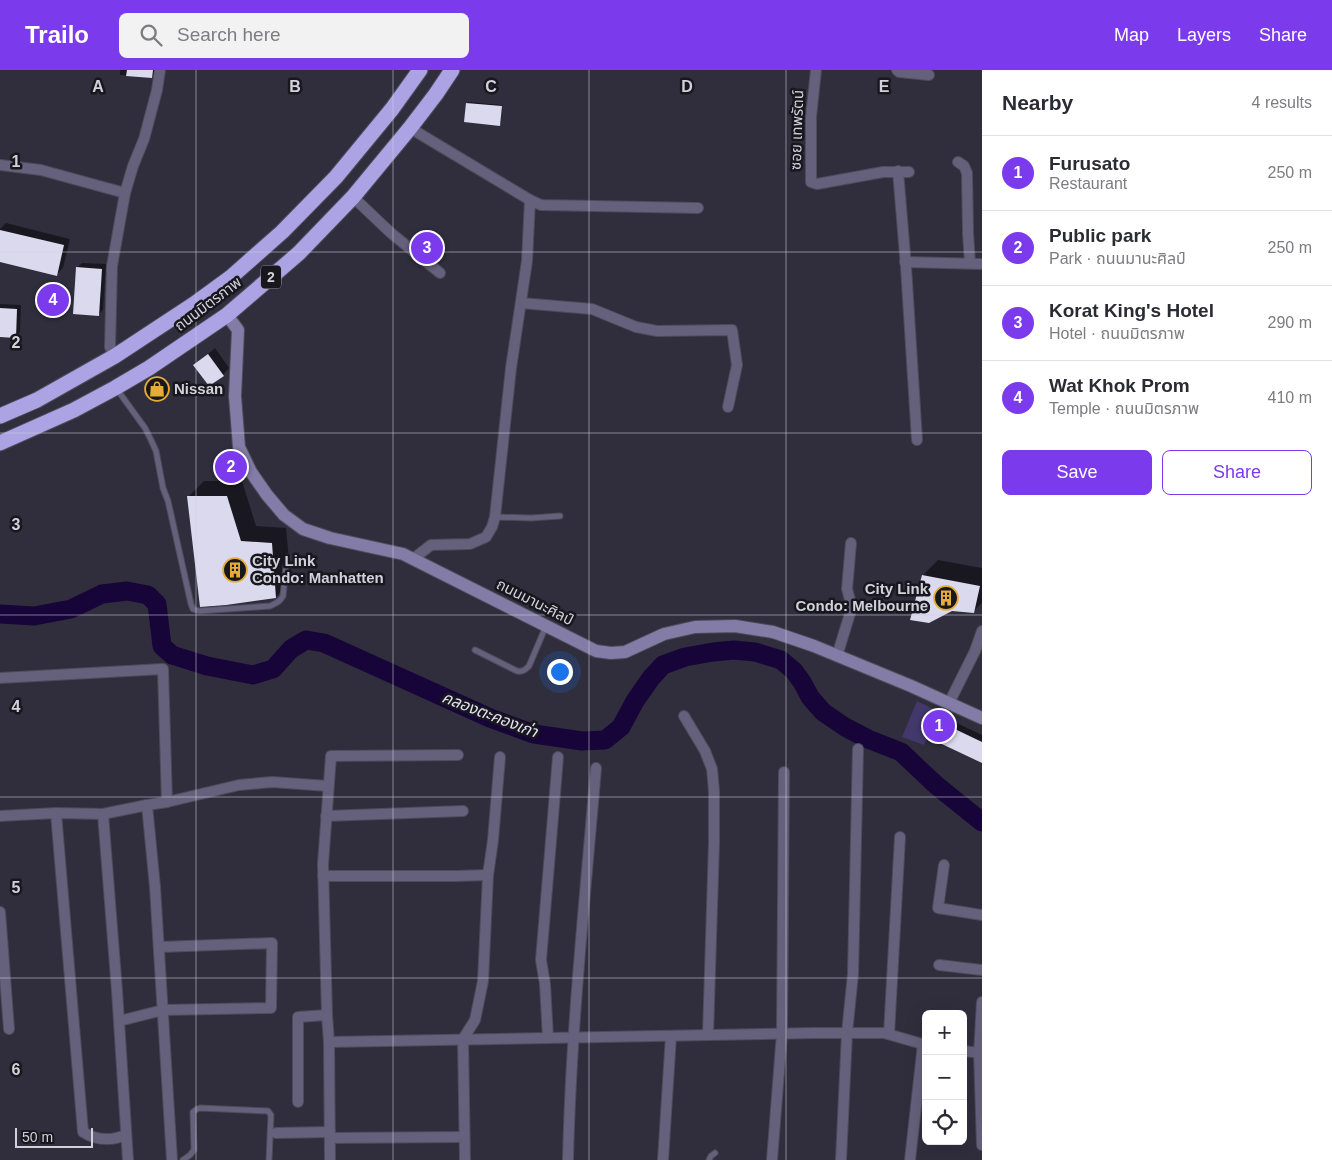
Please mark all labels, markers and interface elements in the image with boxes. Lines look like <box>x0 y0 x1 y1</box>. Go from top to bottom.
search box <box>119 13 469 58</box>
text: Trailo <box>25 21 89 48</box>
icon: search <box>137 21 165 49</box>
text: Search here <box>177 24 281 45</box>
text: Map <box>1114 25 1149 45</box>
text: Layers <box>1177 25 1231 45</box>
text: Share <box>1259 25 1307 45</box>
text: A <box>92 78 104 95</box>
text: B <box>289 78 301 95</box>
text: C <box>485 78 497 95</box>
text: D <box>681 78 693 95</box>
text: E <box>879 78 890 95</box>
street label: ซอย เทพรัตน์ <box>787 90 806 170</box>
text: Nearby <box>1002 91 1073 114</box>
text: 4 results <box>1252 94 1312 111</box>
text: 1 <box>12 153 21 170</box>
text: Furusato <box>1049 153 1130 174</box>
text: 1 <box>1014 164 1022 181</box>
text: 250 m <box>1268 164 1312 181</box>
text: Restaurant <box>1049 175 1127 192</box>
text: Public park <box>1049 225 1151 246</box>
pin: 3 <box>411 229 443 267</box>
text: 2 <box>1014 239 1022 256</box>
text: 250 m <box>1268 239 1312 256</box>
text: Park · ถนนมานะศิลป์ <box>1049 250 1186 267</box>
road number: 2 <box>261 266 281 288</box>
street label: ถนนมิตรภาพ <box>171 273 244 334</box>
pin: 4 <box>37 281 69 319</box>
text: Korat King's Hotel <box>1049 300 1214 321</box>
text: 3 <box>1014 314 1022 331</box>
text: 290 m <box>1268 314 1312 331</box>
text: Hotel · ถนนมิตรภาพ <box>1049 325 1185 342</box>
text: 2 <box>12 334 21 351</box>
text: Wat Khok Prom <box>1049 375 1190 396</box>
shop icon: Nissan <box>144 376 170 402</box>
place label: Nissan <box>174 380 223 397</box>
text: 4 <box>1014 389 1022 406</box>
text: 410 m <box>1268 389 1312 406</box>
text: Temple · ถนนมิตรภาพ <box>1049 400 1199 417</box>
pin: 2 <box>215 448 247 486</box>
button: Save <box>1002 450 1152 495</box>
button: Share <box>1162 450 1312 495</box>
text: 3 <box>12 516 21 533</box>
place label: City Link Condo: Manhatten <box>252 552 384 586</box>
building icon: City Link Condo: Manhatten <box>222 557 248 583</box>
street label: ถนนมานะศิลป์ <box>494 575 577 628</box>
place label: City Link Condo: Melbourne <box>796 580 929 614</box>
building icon: City Link Condo: Melbourne <box>933 585 959 611</box>
your location <box>547 659 573 685</box>
water label: คลองตะคองเก่า <box>440 688 541 741</box>
text: 4 <box>12 698 21 715</box>
pin: 1 <box>923 707 955 745</box>
text: 5 <box>12 879 21 896</box>
map controls <box>922 1010 967 1145</box>
button: + <box>922 1010 967 1055</box>
button: − <box>922 1055 967 1100</box>
text: 6 <box>12 1061 21 1078</box>
button: locate <box>922 1100 967 1145</box>
scale bar <box>15 1125 92 1148</box>
text: 50 m <box>22 1129 53 1145</box>

